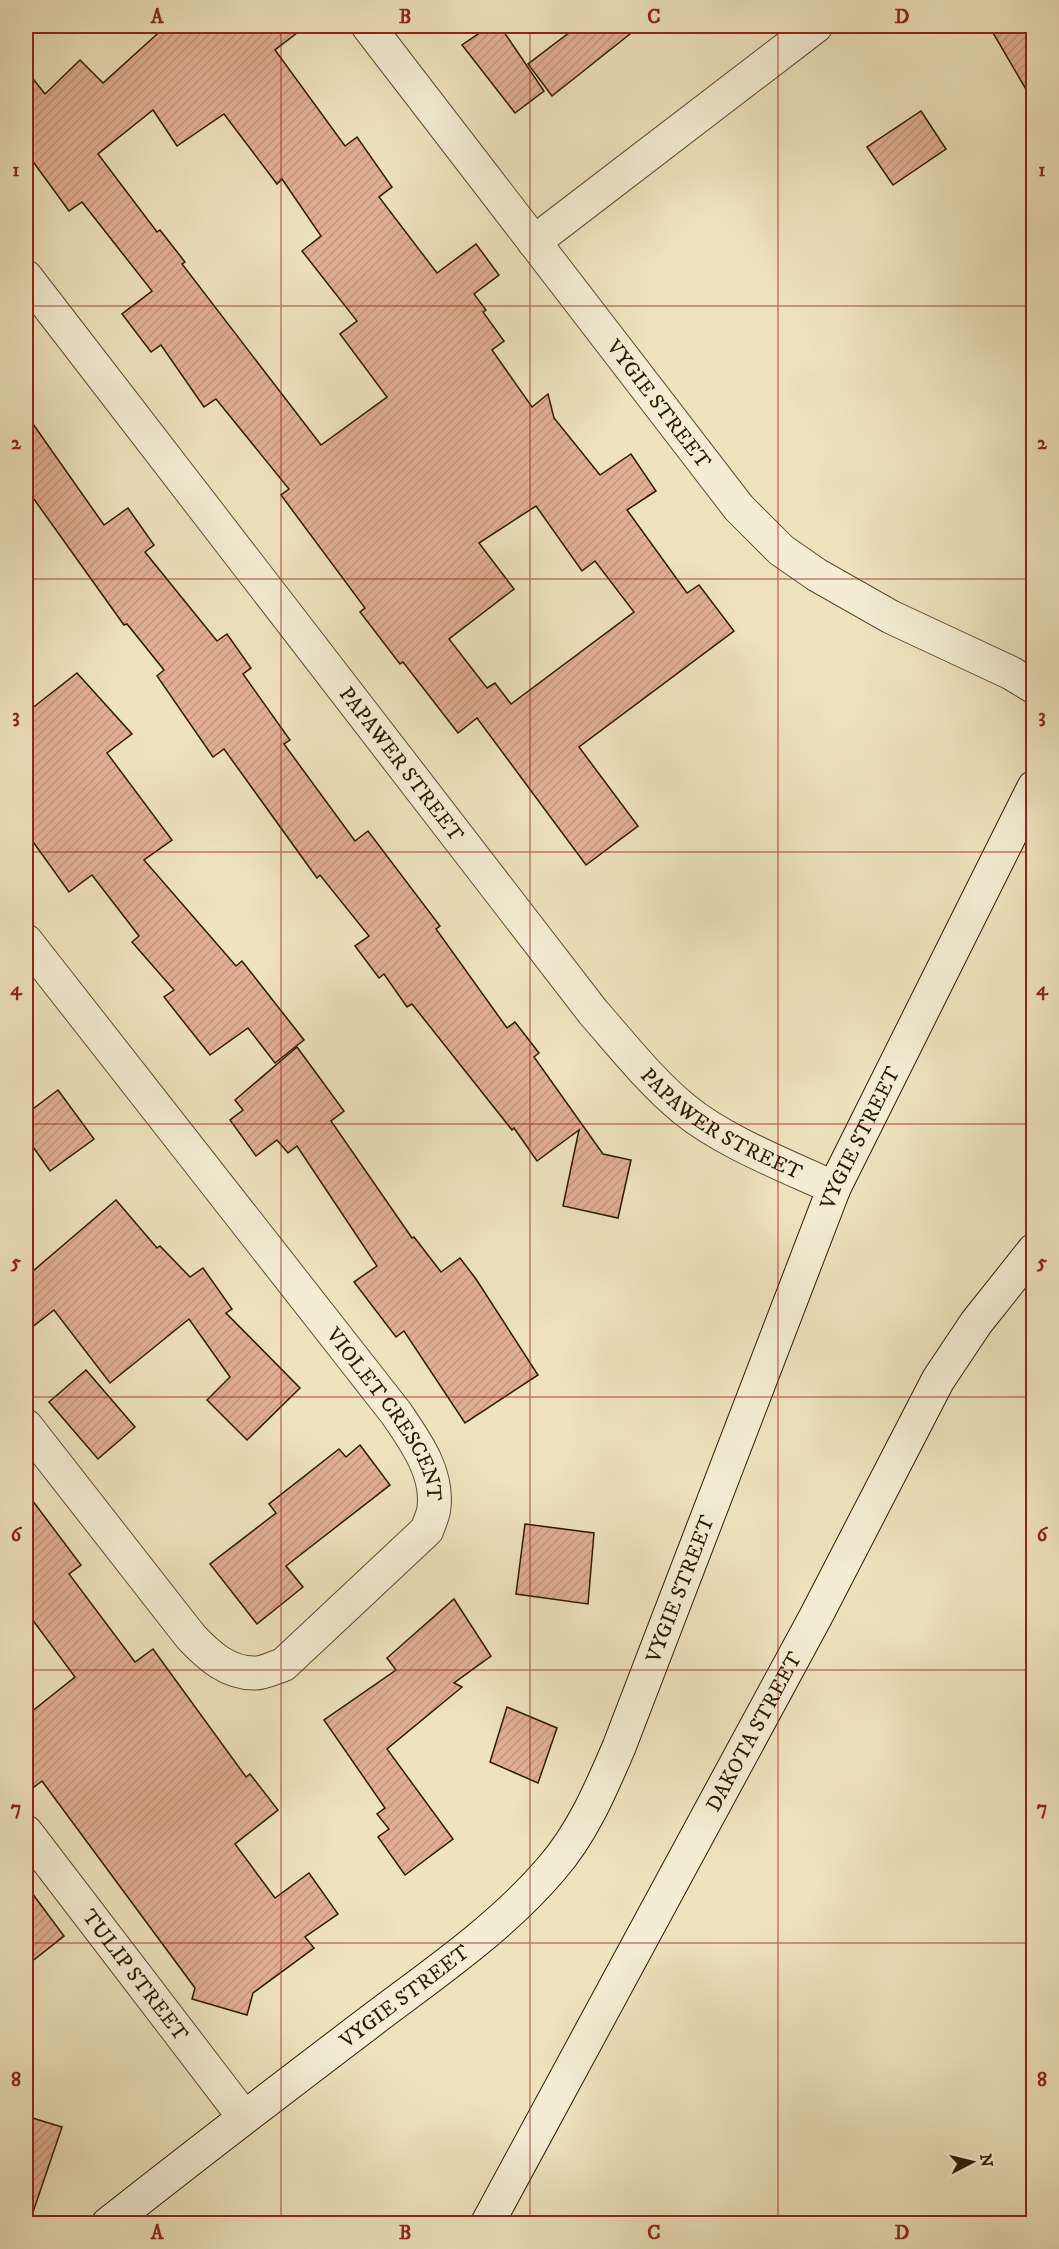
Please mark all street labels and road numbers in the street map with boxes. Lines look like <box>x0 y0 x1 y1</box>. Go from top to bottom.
street label: VYGIE STREET <box>600 334 716 474</box>
street label: PAPAWER STREET <box>333 682 469 847</box>
street label: VYGIE STREET <box>815 1062 907 1214</box>
street label: PAPAWER STREET <box>634 1063 806 1186</box>
street label: VIOLET CRESCENT <box>320 1322 447 1502</box>
street label: VYGIE STREET <box>640 1512 721 1668</box>
street label: DAKOTA STREET <box>701 1648 808 1816</box>
street label: TULIP STREET <box>76 1904 193 2047</box>
street label: VYGIE STREET <box>334 1939 475 2055</box>

